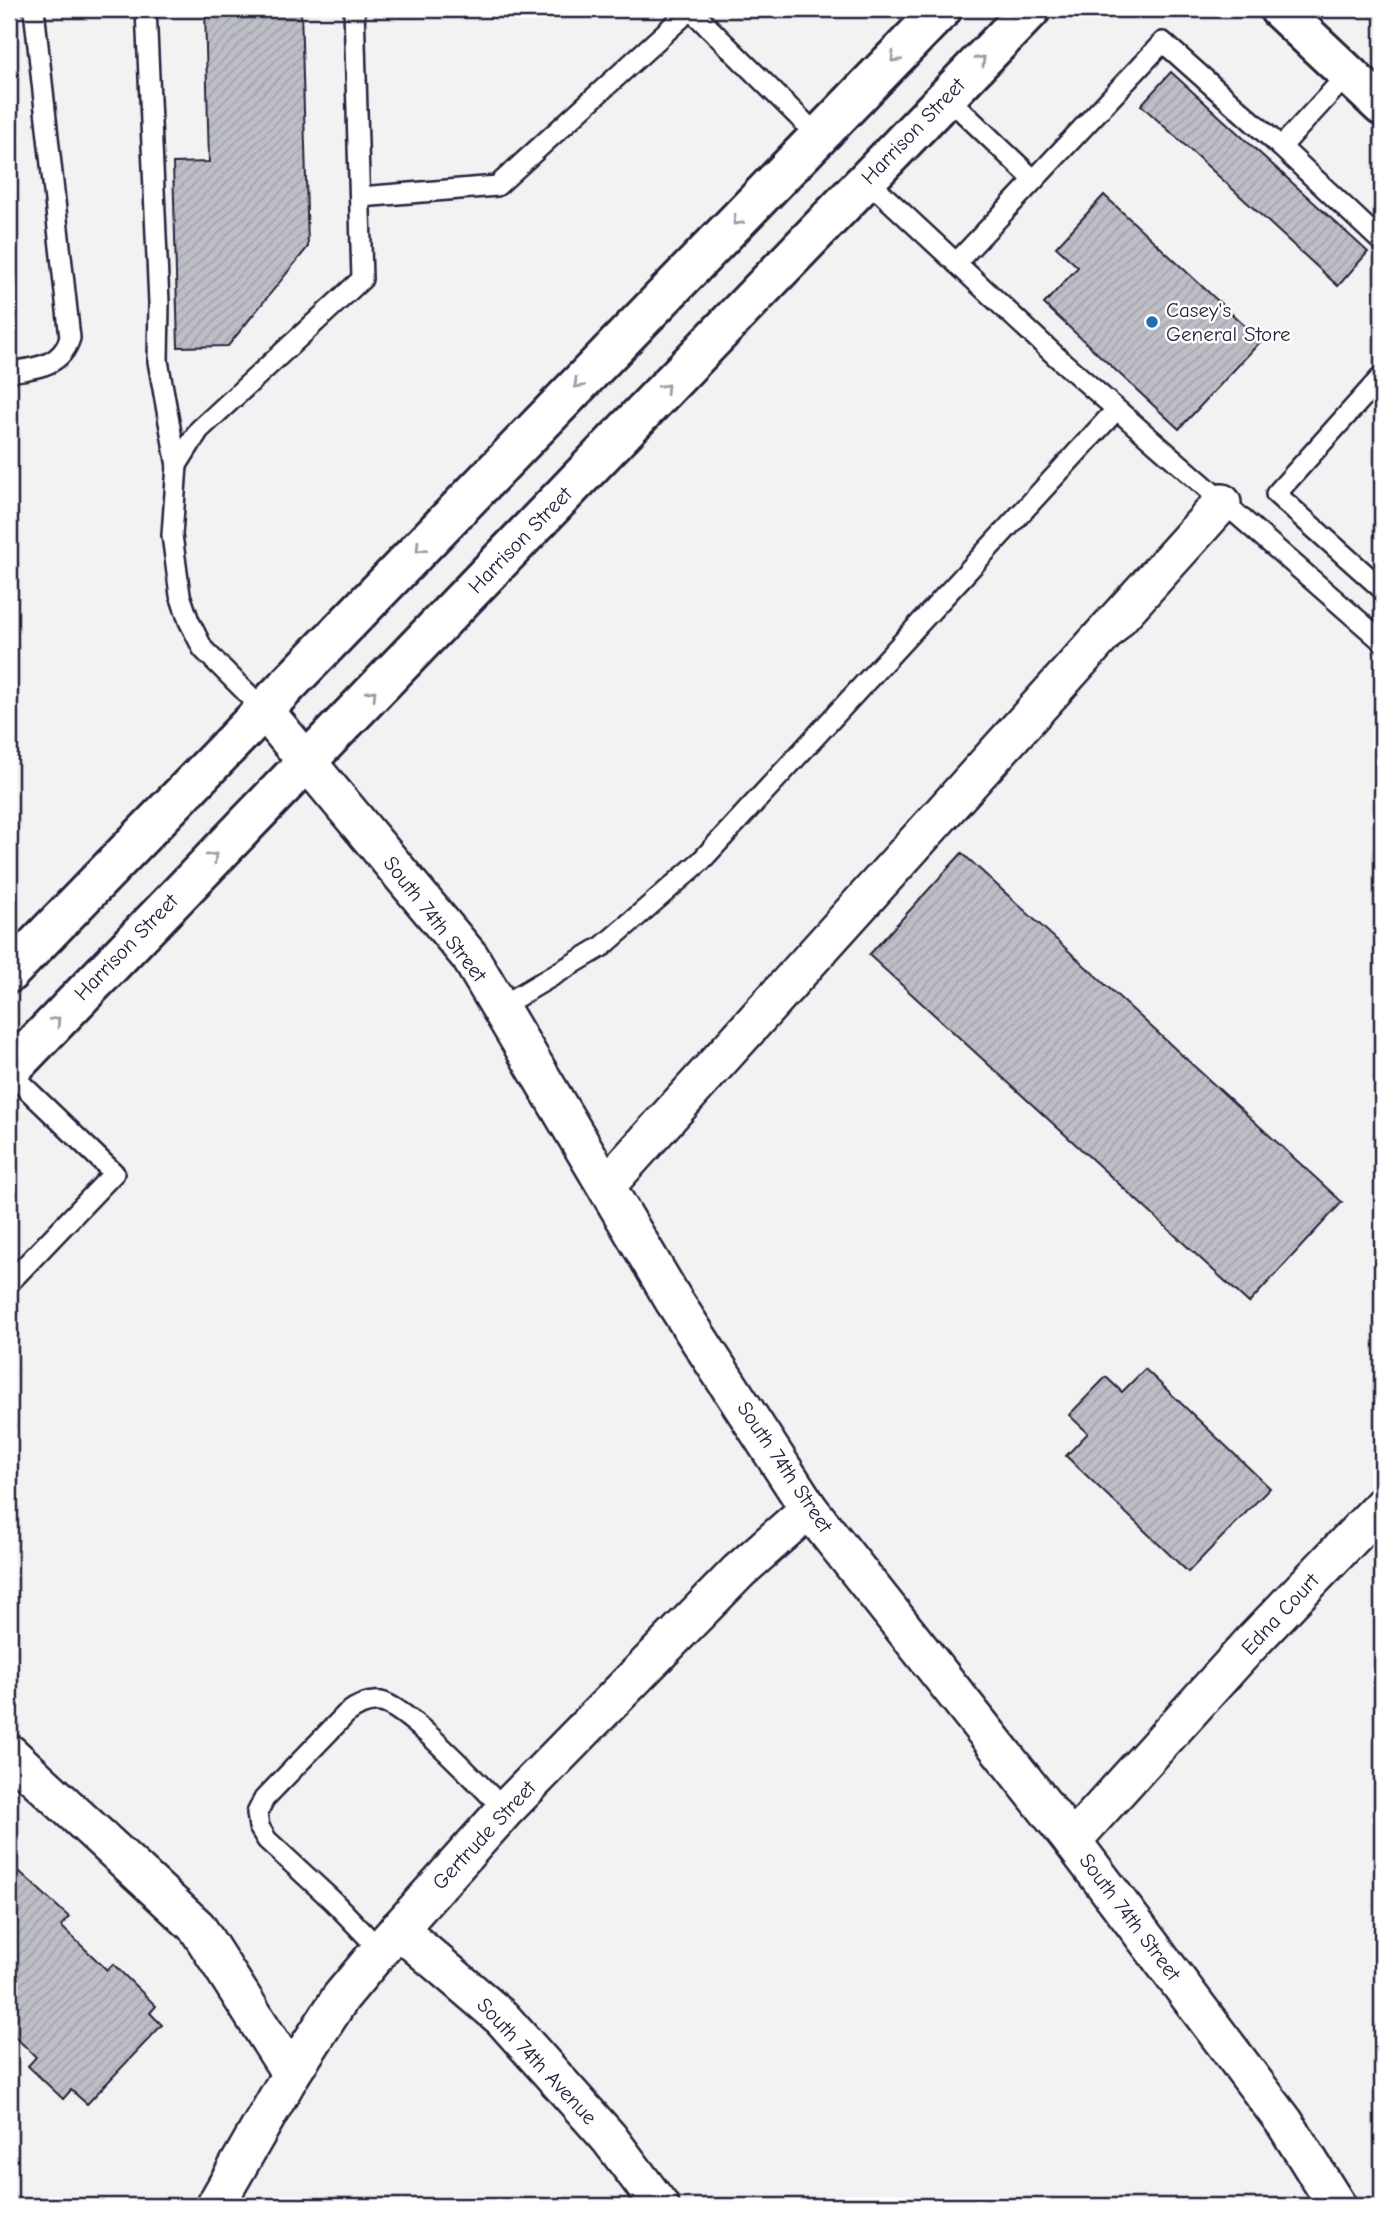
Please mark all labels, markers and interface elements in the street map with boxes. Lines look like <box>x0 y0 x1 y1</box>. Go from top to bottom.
one-way arrow <box>891 50 904 63</box>
one-way arrow <box>973 55 986 68</box>
street label: Harrison Street <box>856 72 970 189</box>
one-way arrow <box>732 213 745 226</box>
place label: Casey's General Store <box>1166 298 1291 346</box>
marker: Casey's General Store <box>1144 314 1160 330</box>
one-way arrow <box>574 376 587 389</box>
one-way arrow <box>657 384 670 397</box>
street label: Harrison Street <box>463 481 577 598</box>
one-way arrow <box>415 539 428 552</box>
one-way arrow <box>364 690 377 703</box>
street label: South 74th Street <box>378 851 492 987</box>
one-way arrow <box>205 853 217 865</box>
street label: Harrison Street <box>69 888 183 1005</box>
one-way arrow <box>47 1016 60 1029</box>
street label: South 74th Street <box>732 1397 838 1538</box>
street label: Edna Court <box>1236 1568 1324 1660</box>
street label: Gertrude Street <box>427 1775 541 1894</box>
street label: South 74th Street <box>1074 1849 1186 1986</box>
street label: South 74th Avenue <box>472 1993 602 2129</box>

